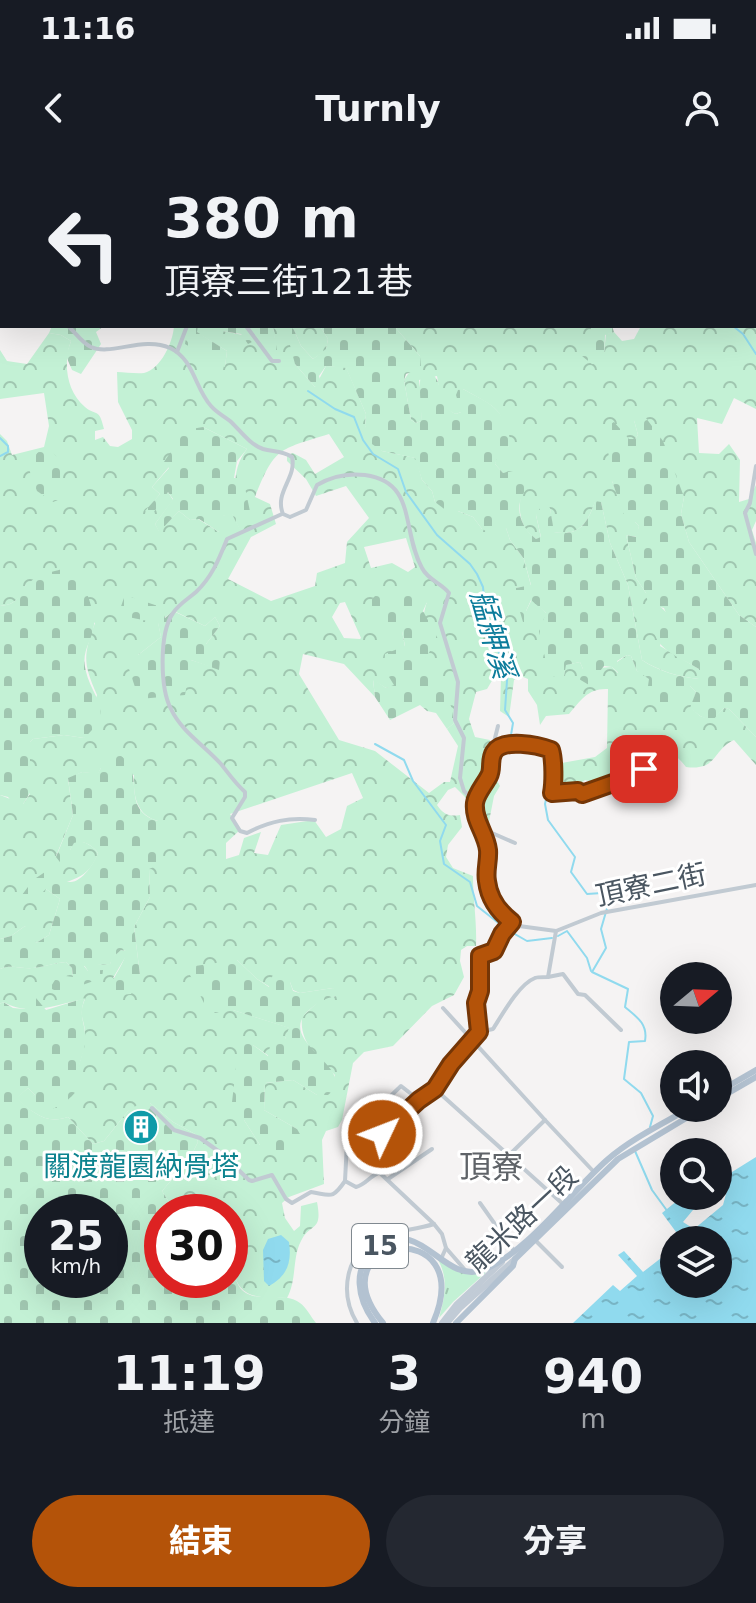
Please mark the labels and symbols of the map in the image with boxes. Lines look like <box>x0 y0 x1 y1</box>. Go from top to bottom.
water label: 艋舺溪 <box>464 586 523 686</box>
pin <box>610 735 678 803</box>
street label: 頂寮二街 <box>593 857 709 913</box>
north arrow <box>660 962 732 1034</box>
position arrow <box>340 1092 424 1176</box>
building icon: 關渡龍園納骨塔 <box>122 1108 160 1146</box>
district label: 頂寮 <box>459 1148 523 1186</box>
place label: 關渡龍園納骨塔 <box>43 1150 239 1183</box>
street label: 龍米路一段 <box>460 1159 584 1279</box>
speed limit sign: 30 <box>144 1194 248 1298</box>
road number: 15 <box>352 1224 408 1268</box>

